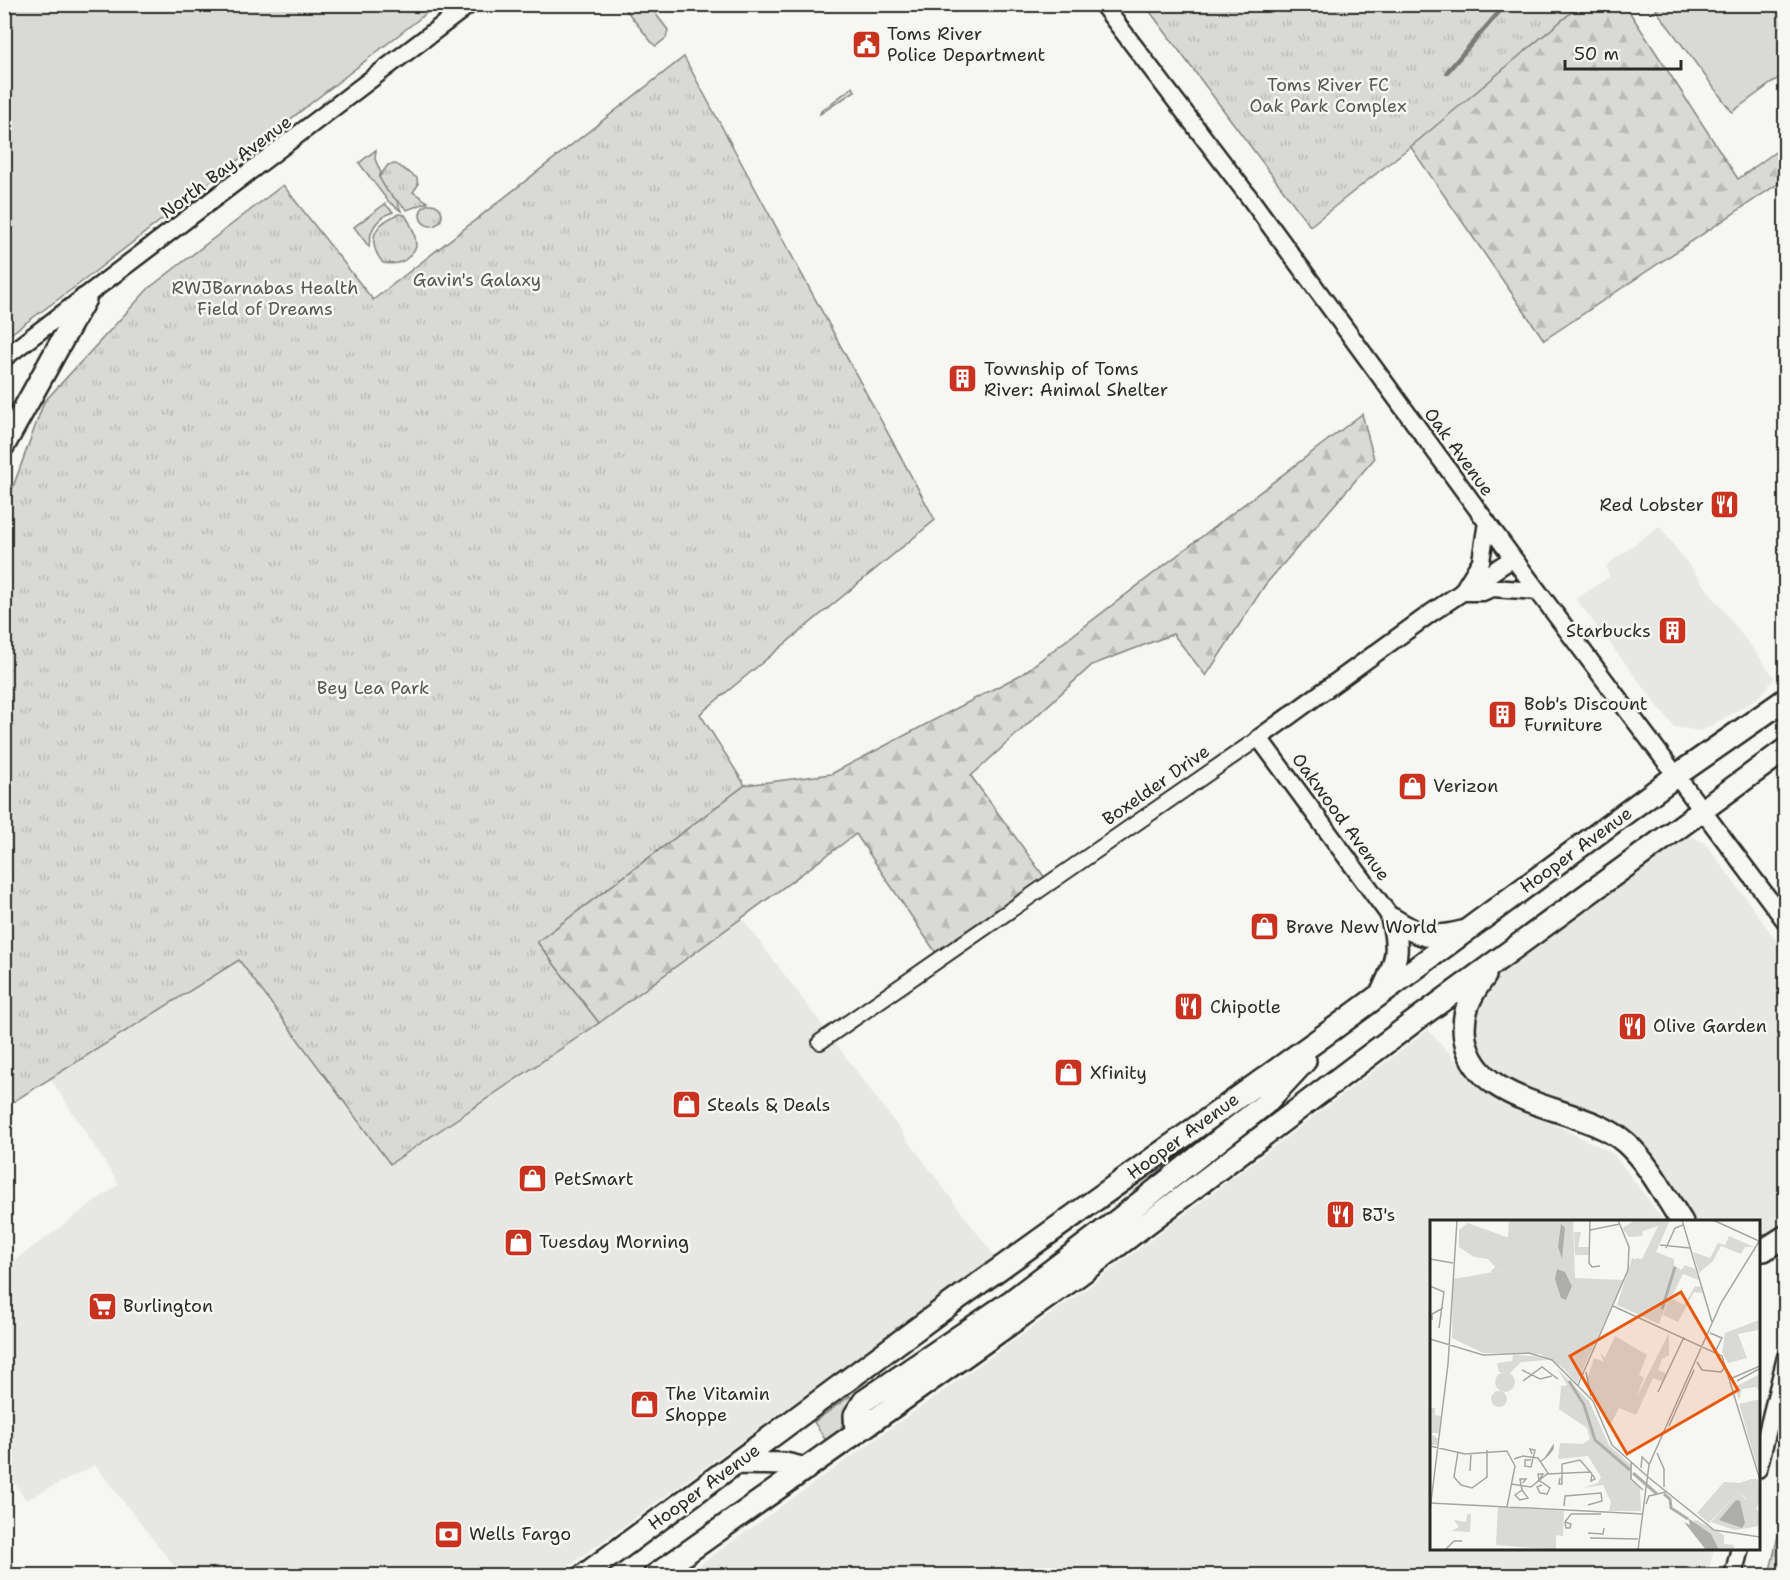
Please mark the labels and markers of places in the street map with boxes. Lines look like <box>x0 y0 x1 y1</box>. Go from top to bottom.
place label: Toms River Police Department <box>887 22 1046 67</box>
public building icon: Toms River Police Department <box>850 28 882 60</box>
place label: Township of Toms River: Animal Shelter <box>984 357 1168 402</box>
building icon: Township of Toms River: Animal Shelter <box>947 363 979 395</box>
restaurant icon: Red Lobster <box>1709 489 1741 521</box>
place label: Red Lobster <box>1600 493 1704 517</box>
building icon: Starbucks <box>1656 615 1688 647</box>
place label: Starbucks <box>1566 619 1651 643</box>
place label: Bob's Discount Furniture <box>1524 692 1648 737</box>
building icon: Bob's Discount Furniture <box>1487 698 1519 730</box>
shop icon: Verizon <box>1396 770 1428 802</box>
place label: Verizon <box>1433 774 1498 798</box>
shop icon: Brave New World <box>1249 911 1281 943</box>
place label: Brave New World <box>1286 915 1437 939</box>
restaurant icon: Chipotle <box>1173 991 1205 1023</box>
place label: Chipotle <box>1210 995 1281 1019</box>
restaurant icon: Olive Garden <box>1616 1010 1648 1042</box>
place label: Olive Garden <box>1653 1014 1767 1038</box>
shop icon: Xfinity <box>1053 1057 1085 1089</box>
place label: Xfinity <box>1090 1061 1147 1085</box>
shop icon: Steals & Deals <box>670 1089 702 1121</box>
place label: Steals & Deals <box>707 1093 830 1117</box>
shop icon: PetSmart <box>517 1163 549 1195</box>
place label: PetSmart <box>554 1167 634 1191</box>
restaurant icon: BJ's <box>1325 1199 1357 1231</box>
place label: BJ's <box>1362 1203 1395 1227</box>
shop icon: Tuesday Morning <box>502 1226 534 1258</box>
place label: Tuesday Morning <box>539 1230 689 1254</box>
supermarket icon: Burlington <box>86 1290 118 1322</box>
place label: Burlington <box>123 1294 213 1318</box>
place label: The Vitamin Shoppe <box>665 1382 770 1427</box>
shop icon: The Vitamin Shoppe <box>628 1388 660 1420</box>
bank icon: Wells Fargo <box>432 1518 464 1550</box>
place label: Wells Fargo <box>469 1522 571 1546</box>

